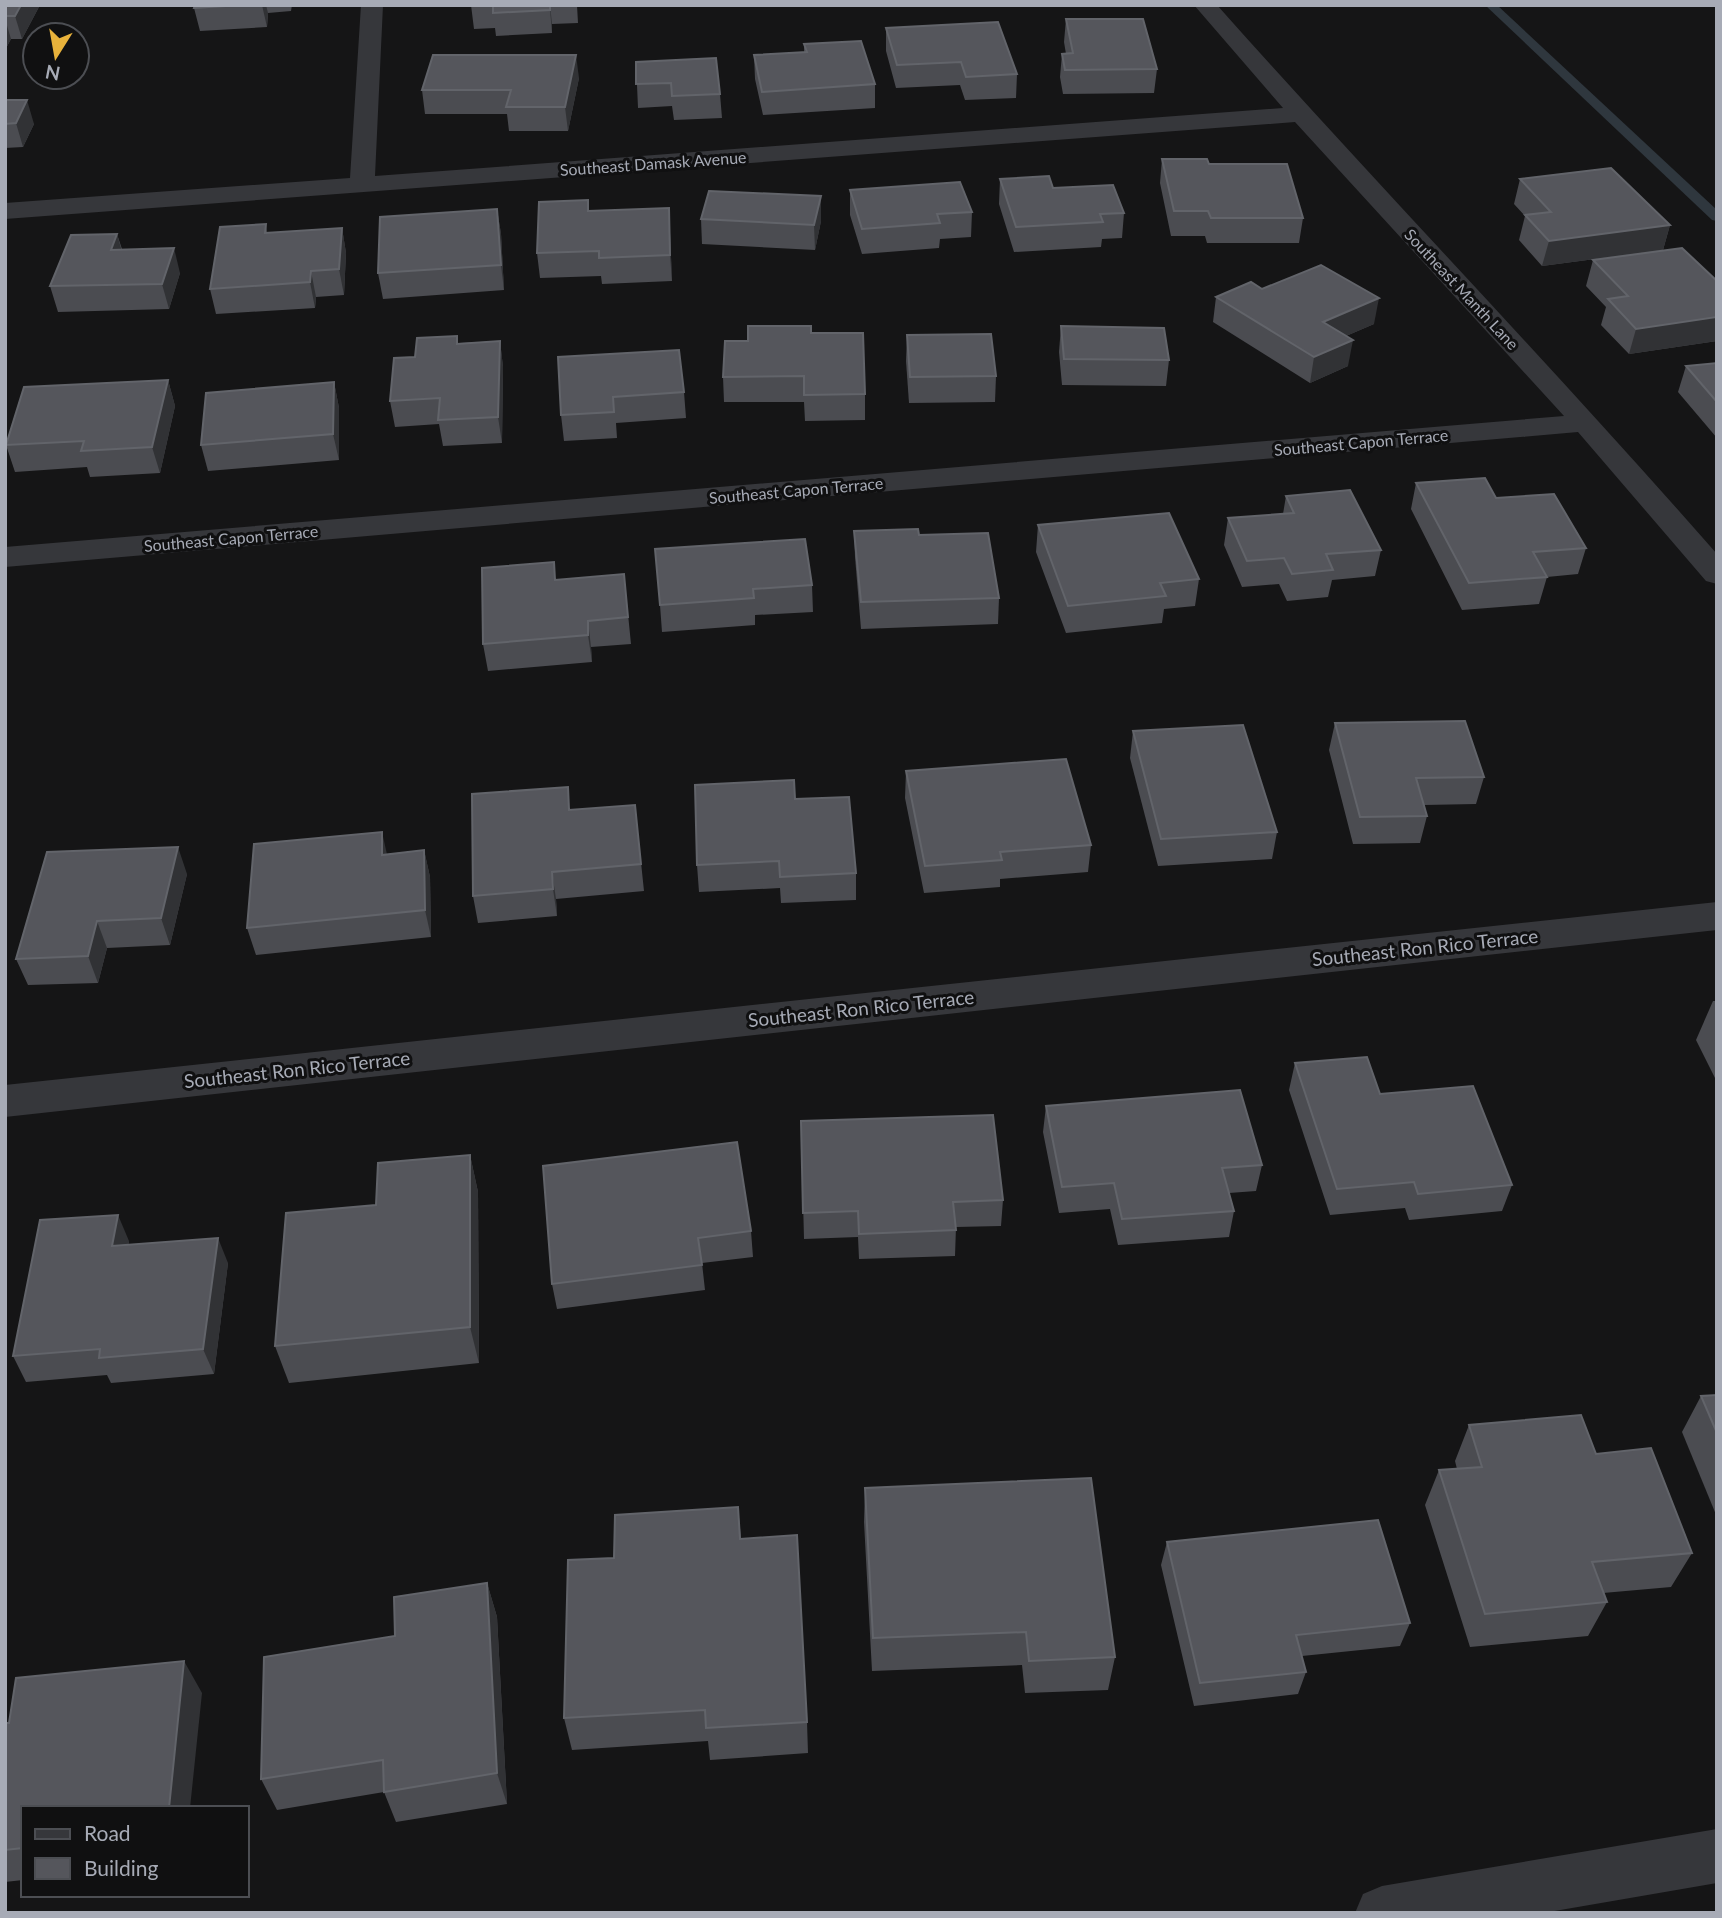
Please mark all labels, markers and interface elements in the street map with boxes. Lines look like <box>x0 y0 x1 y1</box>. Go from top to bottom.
north arrow <box>21 21 91 91</box>
text: N <box>43 60 62 86</box>
street label: Southeast Damask Avenue <box>559 147 747 179</box>
street label: Southeast Manth Lane <box>1401 225 1523 353</box>
street label: Southeast Capon Terrace <box>1273 425 1449 459</box>
street label: Southeast Capon Terrace <box>708 473 884 507</box>
street label: Southeast Capon Terrace <box>143 521 319 555</box>
street label: Southeast Ron Rico Terrace <box>1311 924 1539 970</box>
street label: Southeast Ron Rico Terrace <box>747 985 975 1031</box>
street label: Southeast Ron Rico Terrace <box>183 1046 411 1092</box>
legend <box>21 1806 248 1897</box>
text: Road <box>84 1820 131 1845</box>
text: Building <box>84 1855 159 1880</box>

